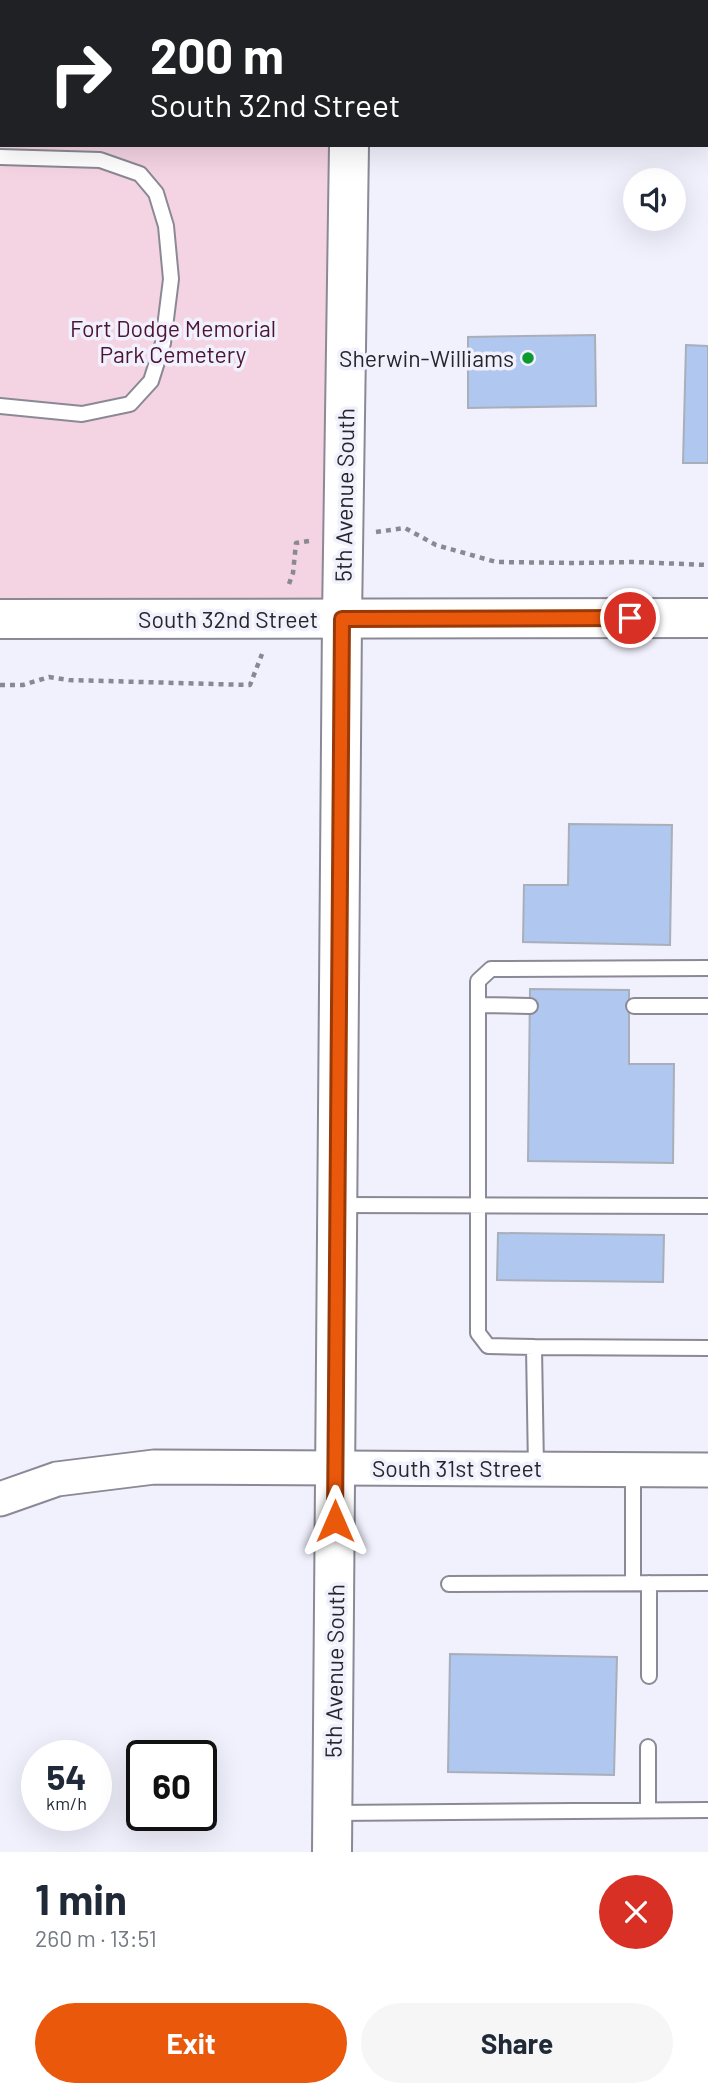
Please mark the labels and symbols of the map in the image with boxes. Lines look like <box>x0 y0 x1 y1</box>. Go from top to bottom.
park label: Fort Dodge Memorial Park Cemetery <box>70 314 276 368</box>
place label: Sherwin-Williams <box>339 344 514 372</box>
marker: Sherwin-Williams <box>520 350 536 366</box>
street label: 5th Avenue South <box>328 408 360 582</box>
pin <box>600 588 660 648</box>
street label: South 32nd Street <box>138 605 318 633</box>
street label: South 31st Street <box>372 1454 542 1482</box>
position arrow <box>298 1484 372 1558</box>
street label: 5th Avenue South <box>318 1584 350 1758</box>
speed limit sign: 60 <box>126 1740 217 1831</box>

